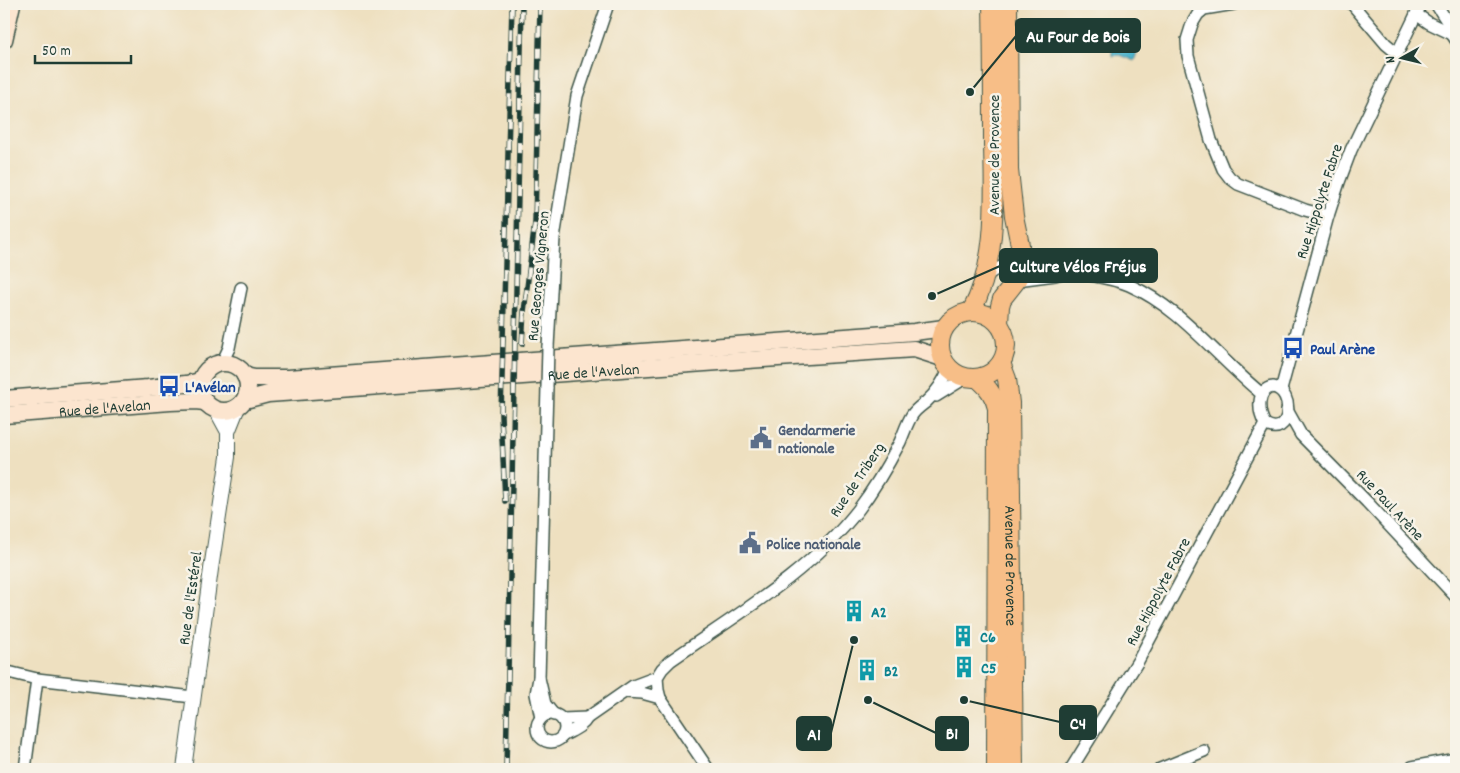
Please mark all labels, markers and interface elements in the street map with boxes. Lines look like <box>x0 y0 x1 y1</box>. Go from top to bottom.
callout: Au Four de Bois <box>1016 19 1140 52</box>
text: Au Four de Bois <box>1026 26 1131 51</box>
scale bar <box>35 32 131 64</box>
north arrow <box>1378 32 1428 82</box>
text: 50 m <box>42 41 71 63</box>
text: N <box>1381 55 1401 64</box>
street label: Avenue de Provence <box>984 95 1007 215</box>
street label: Rue Hippolyte Fabre <box>1291 141 1350 262</box>
street label: Rue Georges Vigneron <box>522 210 557 342</box>
callout: Culture Vélos Fréjus <box>1000 249 1157 282</box>
text: Culture Vélos Fréjus <box>1010 256 1147 281</box>
bus stop icon: Paul Arène <box>1280 335 1306 361</box>
place label: Paul Arène <box>1310 339 1375 362</box>
street label: Rue de l'Avelan <box>547 359 640 388</box>
bus stop icon: L'Avélan <box>156 373 182 399</box>
place label: L'Avélan <box>185 377 236 400</box>
street label: Rue de l'Avelan <box>58 395 152 425</box>
place label: Gendarmerie nationale <box>778 420 855 461</box>
public building icon: Gendarmerie nationale <box>748 425 774 451</box>
street label: Rue de Triberg <box>825 438 892 522</box>
street label: Rue Paul Arène <box>1350 465 1428 547</box>
street label: Avenue de Provence <box>997 505 1021 626</box>
public building icon: Police nationale <box>737 530 763 556</box>
place label: Police nationale <box>766 534 861 557</box>
street label: Rue Hippolyte Fabre <box>1121 534 1197 650</box>
street label: Rue de l'Estérel <box>174 550 209 647</box>
building icon: A2 <box>841 598 867 624</box>
place label: A2 <box>871 602 887 625</box>
building icon: C6 <box>950 623 976 649</box>
place label: C6 <box>980 627 996 650</box>
building icon: C5 <box>951 654 977 680</box>
building icon: B2 <box>854 657 880 683</box>
place label: C5 <box>981 658 996 681</box>
place label: B2 <box>884 661 899 684</box>
callout: C4 <box>1060 706 1096 739</box>
text: C4 <box>1070 713 1086 738</box>
callout: A1 <box>797 717 831 750</box>
callout: B1 <box>936 717 968 750</box>
text: B1 <box>946 723 958 748</box>
text: A1 <box>807 724 821 749</box>

